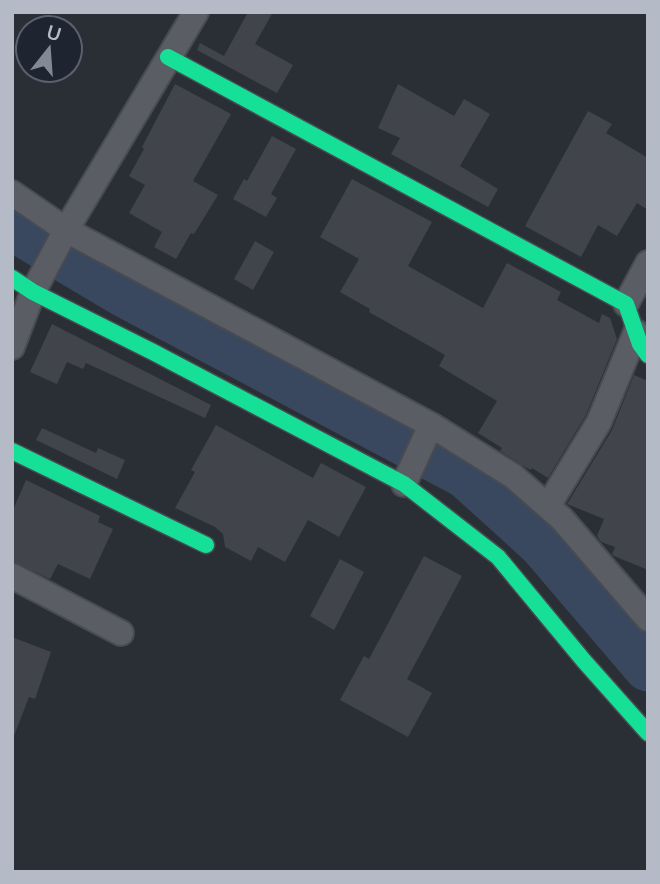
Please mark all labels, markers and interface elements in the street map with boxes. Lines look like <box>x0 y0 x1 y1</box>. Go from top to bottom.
north arrow <box>14 14 84 84</box>
text: U <box>44 19 64 46</box>

